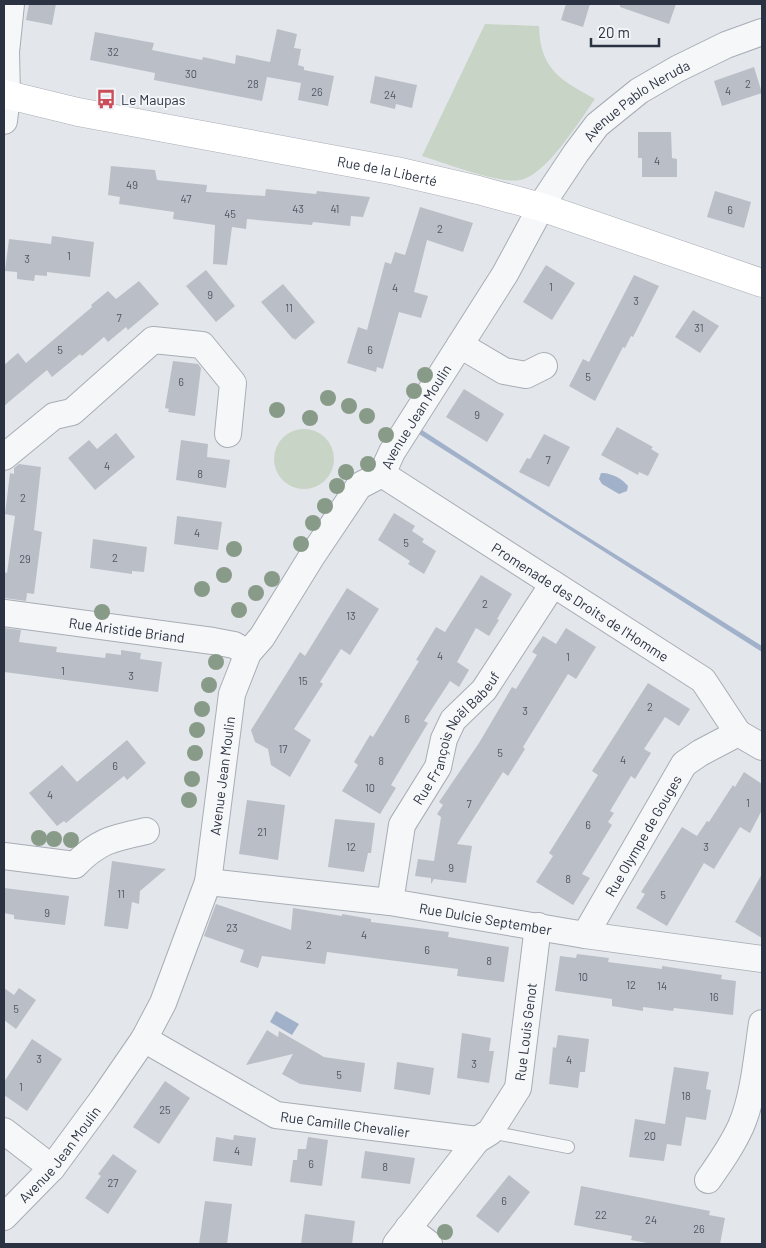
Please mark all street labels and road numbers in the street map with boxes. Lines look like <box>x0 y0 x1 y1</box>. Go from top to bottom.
street label: Avenue Pablo Neruda <box>580 56 692 144</box>
street label: Rue de la Liberté <box>336 152 439 189</box>
street label: Avenue Jean Moulin <box>377 361 454 471</box>
street label: Promenade des Droits de l'Homme <box>489 538 672 665</box>
street label: Rue Aristide Briand <box>68 613 186 646</box>
street label: Rue François Noël Babeuf <box>409 668 503 807</box>
street label: Avenue Jean Moulin <box>206 715 238 836</box>
street label: Rue Olympe de Gouges <box>601 771 685 899</box>
street label: Rue Dulcie September <box>418 899 553 938</box>
street label: Rue Louis Genot <box>510 982 539 1082</box>
street label: Avenue Jean Moulin <box>15 1102 103 1206</box>
street label: Rue Camille Chevalier <box>280 1107 411 1140</box>

